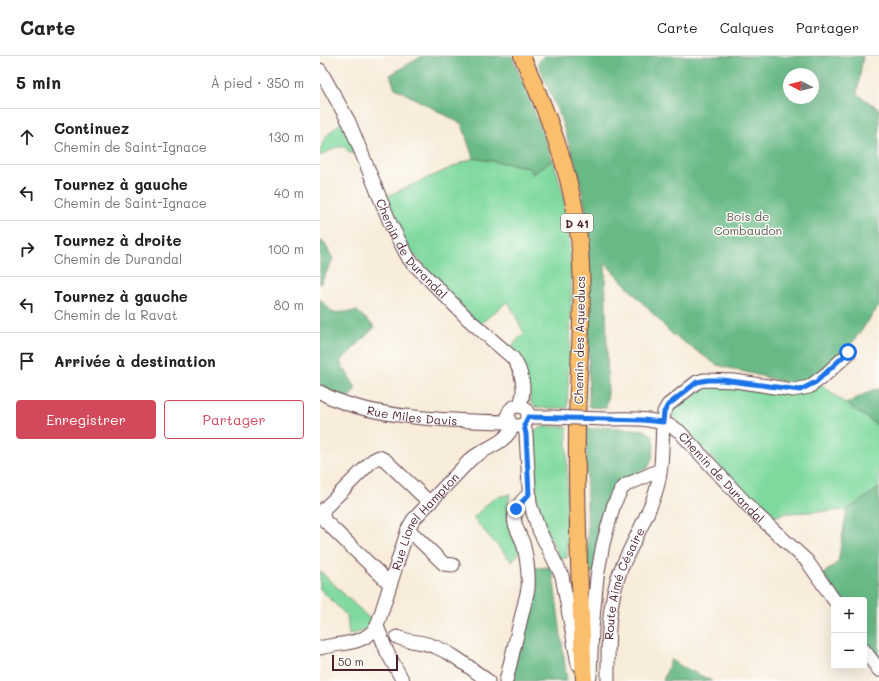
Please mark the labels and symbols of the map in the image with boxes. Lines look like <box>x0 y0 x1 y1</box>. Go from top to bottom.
north arrow <box>783 68 819 104</box>
street label: Chemin de Durandal <box>373 196 451 302</box>
park label: Bois de Combaudon <box>714 208 782 238</box>
road number: D 41 <box>561 214 593 232</box>
street label: Chemin des Aqueducs <box>570 276 588 404</box>
route start <box>839 343 857 361</box>
street label: Rue Miles Davis <box>366 402 458 428</box>
street label: Chemin de Durandal <box>675 428 768 526</box>
street label: Rue Lionel Hampton <box>387 469 462 572</box>
route end <box>507 500 525 518</box>
street label: Route Aimé Césaire <box>600 525 648 640</box>
scale bar <box>332 653 398 672</box>

